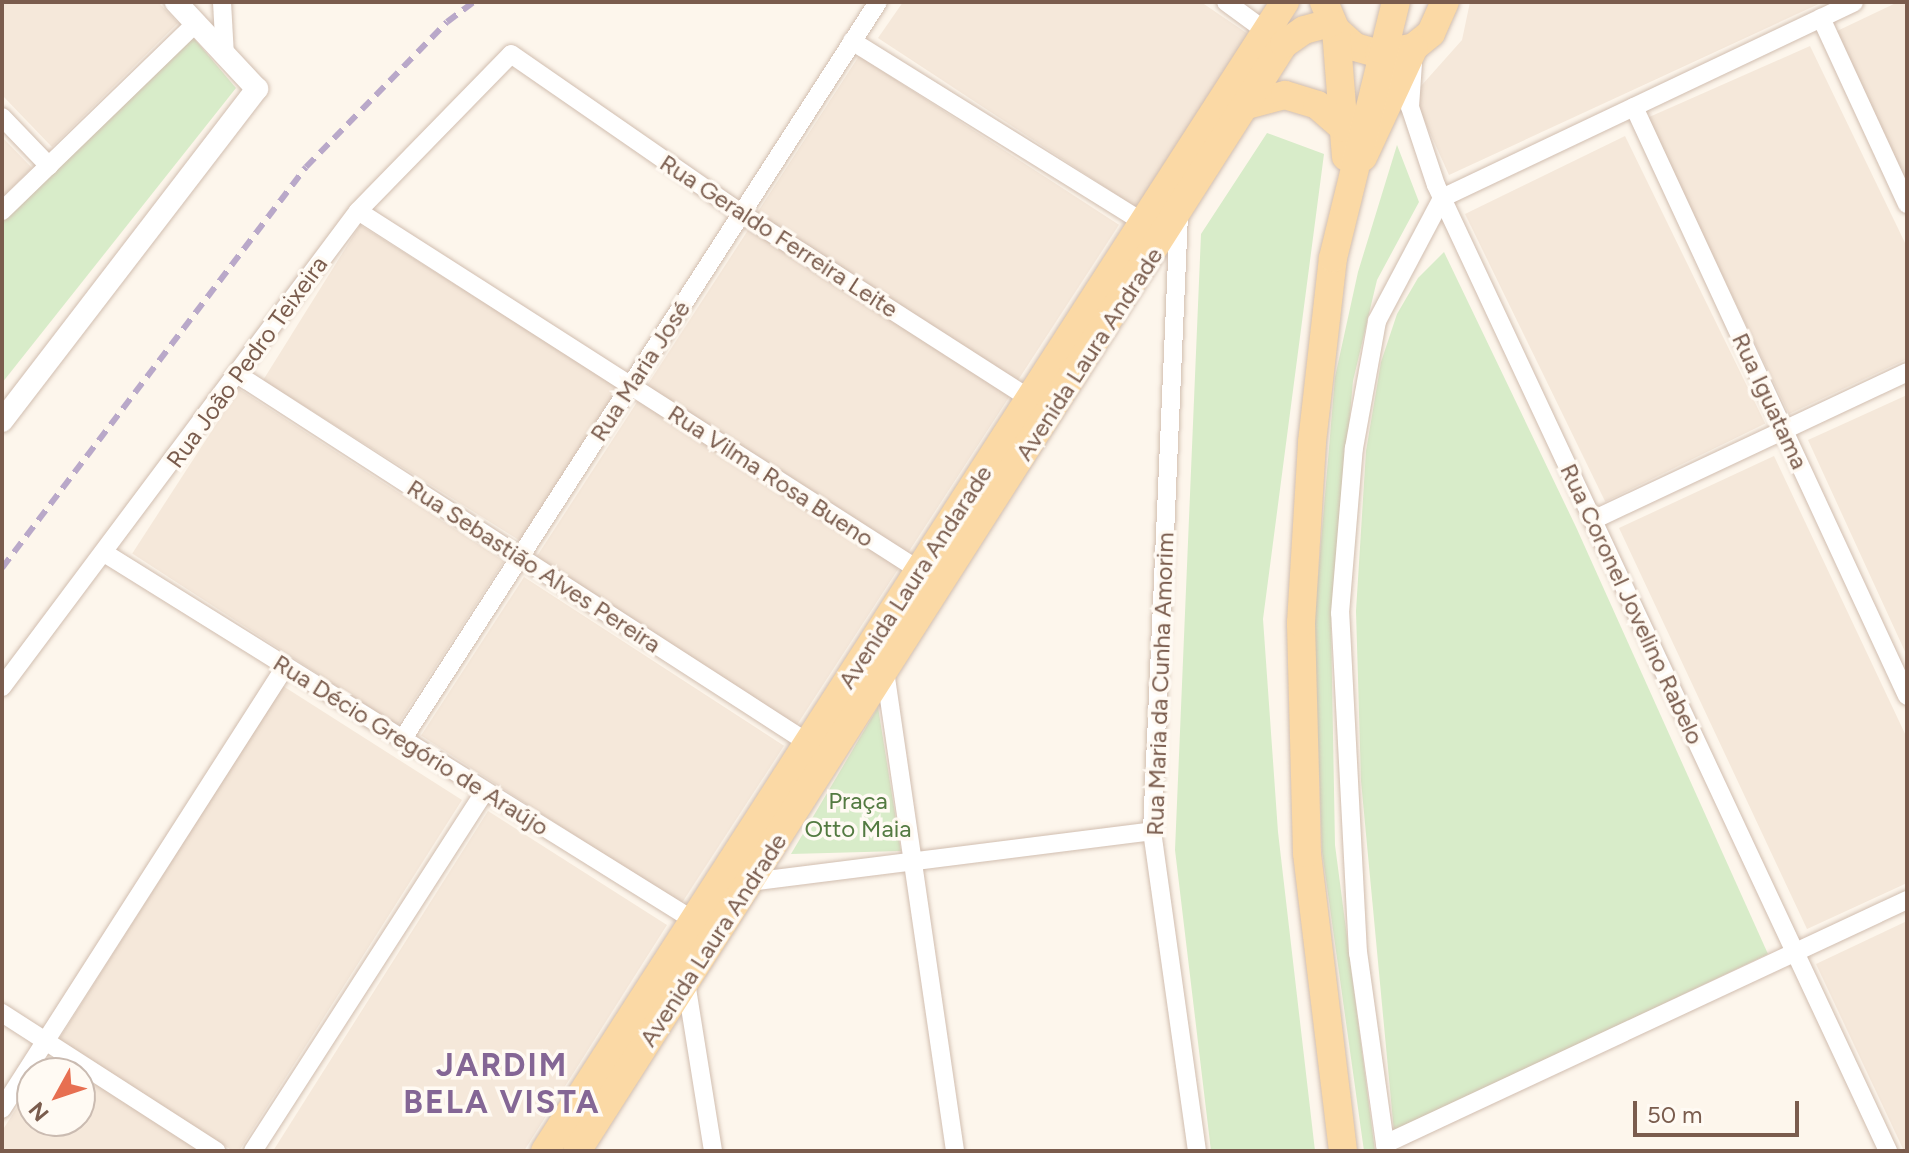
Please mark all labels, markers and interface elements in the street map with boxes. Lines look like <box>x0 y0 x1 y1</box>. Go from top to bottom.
street label: Rua Geraldo Ferreira Leite <box>655 148 903 324</box>
street label: Avenida Laura Andrade <box>1009 242 1169 466</box>
street label: Rua João Pedro Teixeira <box>161 251 333 473</box>
street label: Rua Maria José <box>584 295 696 447</box>
street label: Rua Iguatama <box>1726 328 1814 474</box>
street label: Rua Vilma Rosa Bueno <box>663 399 879 553</box>
street label: Rua Coronel Jovelino Rabelo <box>1554 459 1710 749</box>
street label: Avenida Laura Andarade <box>832 460 998 694</box>
street label: Rua Sebastião Alves Pereira <box>402 473 666 659</box>
street label: Rua Maria da Cunha Amorim <box>1140 532 1180 836</box>
street label: Rua Décio Gregório de Araújo <box>268 648 554 842</box>
park label: Praça Otto Maia <box>805 787 911 843</box>
street label: Avenida Laura Andrade <box>633 828 793 1052</box>
district label: JARDIM BELA VISTA <box>403 1047 601 1122</box>
north arrow <box>16 1057 96 1137</box>
scale bar <box>1637 1085 1803 1135</box>
text: N <box>23 1096 55 1127</box>
text: 50 m <box>1647 1100 1703 1129</box>

